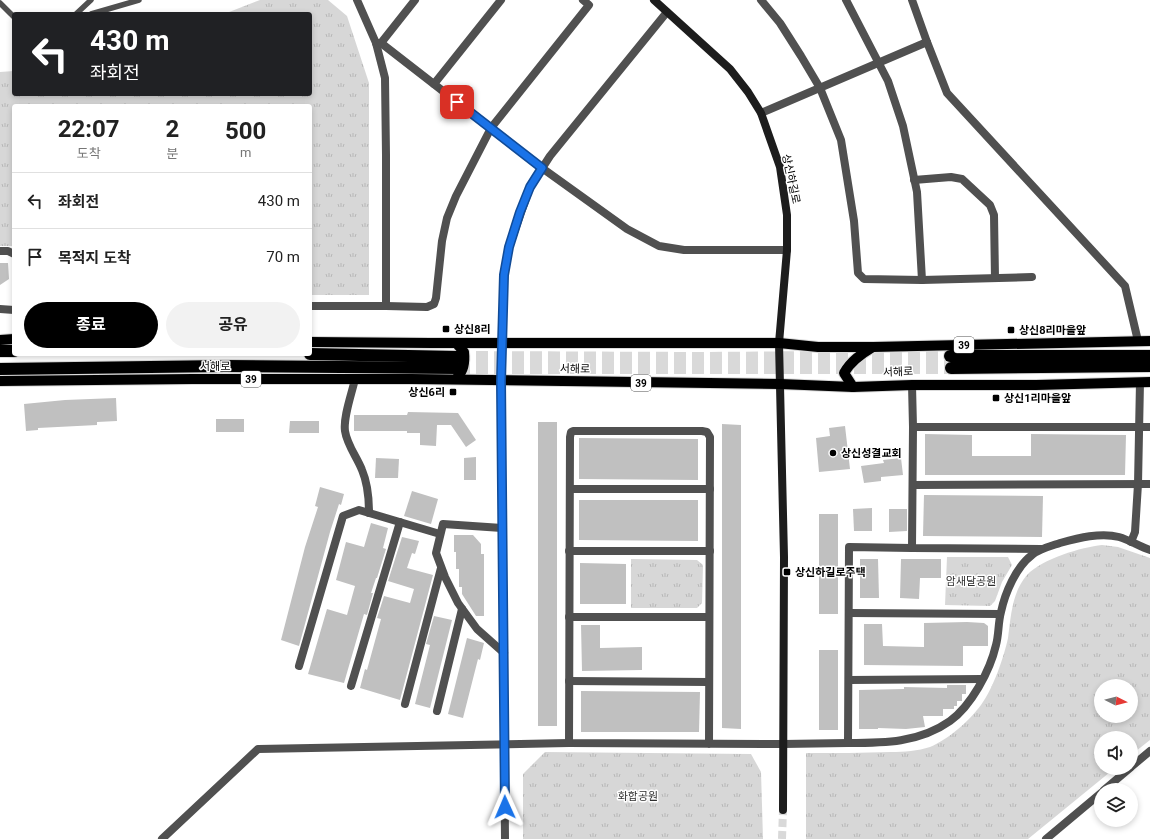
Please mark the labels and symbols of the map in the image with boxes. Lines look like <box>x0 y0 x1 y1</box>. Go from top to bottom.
pin <box>440 85 474 119</box>
street label: 상신하길로 <box>779 153 803 205</box>
place label: 상신8리 <box>454 323 491 336</box>
marker: 상신8리 <box>441 324 451 334</box>
place label: 상신8리마을앞 <box>1019 324 1086 337</box>
marker: 상신8리마을앞 <box>1006 325 1016 335</box>
road number: 39 <box>954 337 974 353</box>
street label: 서해로 <box>200 360 230 373</box>
street label: 서해로 <box>560 362 590 376</box>
street label: 서해로 <box>883 365 913 379</box>
road number: 39 <box>241 371 261 387</box>
road number: 39 <box>631 375 651 391</box>
place label: 상신6리 <box>408 386 445 399</box>
marker: 상신6리 <box>448 387 458 397</box>
place label: 상신1리마을앞 <box>1004 392 1071 405</box>
marker: 상신1리마을앞 <box>991 393 1001 403</box>
place label: 상신성결교회 <box>841 447 902 460</box>
marker: 상신성결교회 <box>828 448 838 458</box>
place label: 상신하길로주택 <box>795 566 866 579</box>
marker: 상신하길로주택 <box>782 567 792 577</box>
park label: 암새달공원 <box>946 575 996 588</box>
north arrow <box>1094 679 1138 723</box>
position arrow <box>484 786 526 828</box>
park label: 화합공원 <box>618 790 658 803</box>

